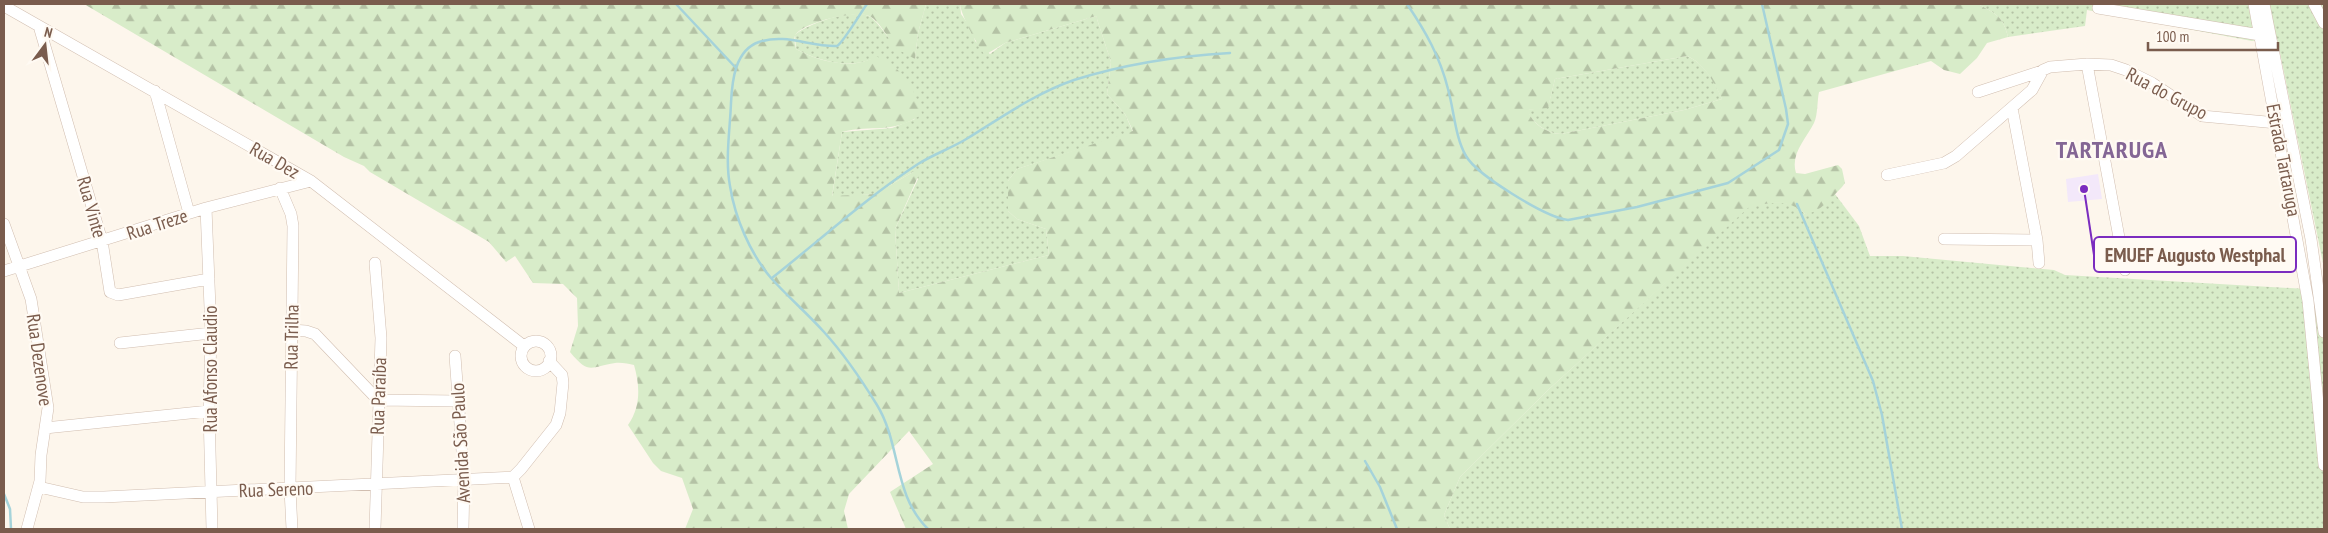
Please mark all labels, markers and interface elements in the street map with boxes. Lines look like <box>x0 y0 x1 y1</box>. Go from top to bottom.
north arrow <box>20 20 70 70</box>
scale bar <box>2148 20 2278 52</box>
text: N <box>42 23 54 42</box>
text: 100 m <box>2156 27 2189 46</box>
street label: Rua do Grupo <box>2122 62 2212 124</box>
street label: Estrada Tartaruga <box>2261 102 2307 218</box>
district label: TARTARUGA <box>2056 134 2168 165</box>
street label: Rua Dez <box>246 136 304 184</box>
street label: Rua Vinte <box>72 174 112 241</box>
street label: Rua Treze <box>123 203 191 245</box>
callout: EMUEF Augusto Westphal <box>2094 237 2296 272</box>
text: EMUEF Augusto Westphal <box>2105 242 2285 268</box>
street label: Rua Trilha <box>278 304 304 370</box>
street label: Rua Afonso Claudio <box>198 306 222 432</box>
street label: Rua Dezenove <box>22 312 58 408</box>
street label: Rua Paraíba <box>365 357 391 435</box>
street label: Avenida São Paulo <box>445 382 475 504</box>
street label: Rua Sereno <box>238 476 314 502</box>

